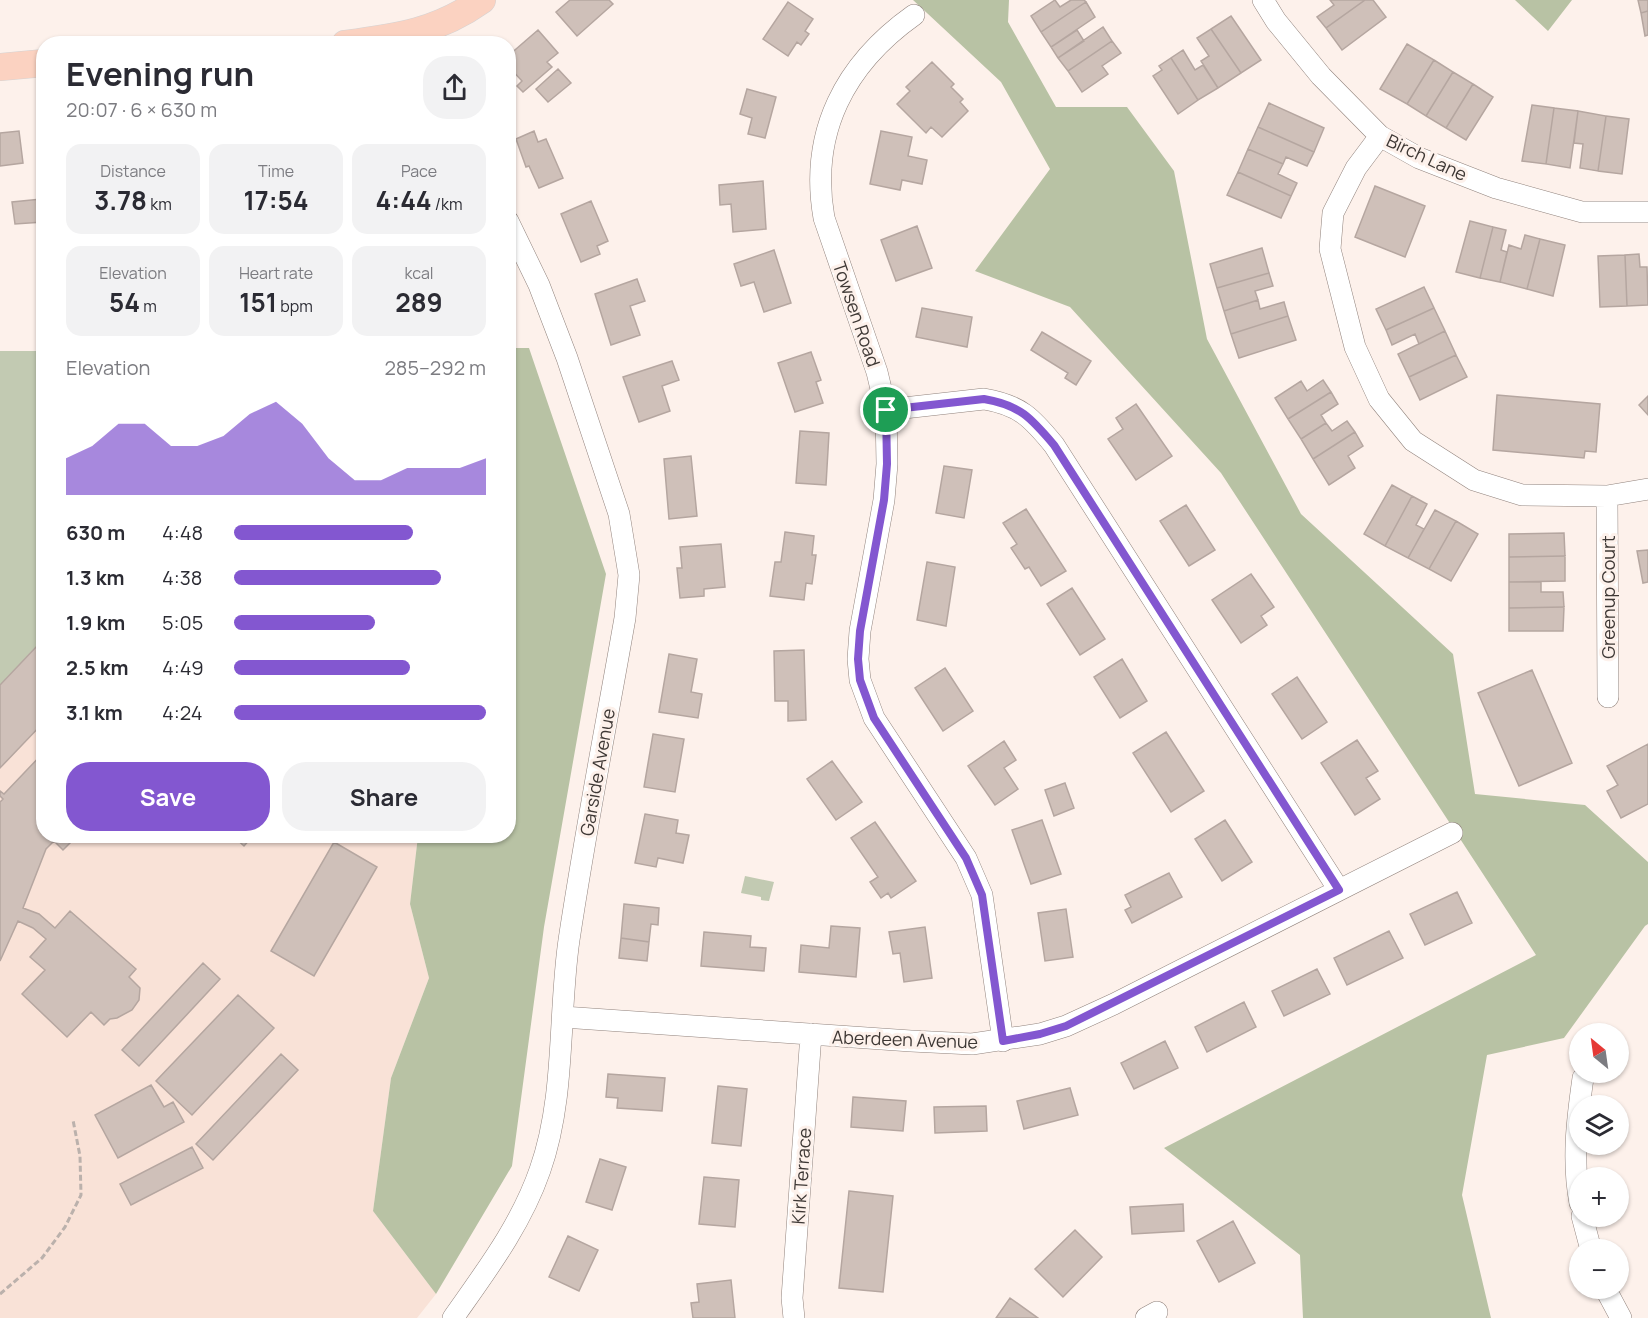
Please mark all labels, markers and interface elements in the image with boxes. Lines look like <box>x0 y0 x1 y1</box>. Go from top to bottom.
text: Evening run <box>66 51 254 96</box>
button: share <box>423 56 486 119</box>
text: 20:07 · 6 × 630 m <box>66 96 217 123</box>
street label: Birch Lane <box>1383 128 1471 186</box>
text: Distance <box>100 160 166 182</box>
text: Time <box>258 160 294 182</box>
text: Pace <box>401 160 437 182</box>
text: 3.78 <box>94 182 147 218</box>
text: 17:54 <box>243 182 309 218</box>
text: 4:44 <box>376 182 432 218</box>
text: km <box>147 193 172 215</box>
text: /km <box>432 193 462 215</box>
street label: Towsen Road <box>828 258 886 370</box>
text: Elevation <box>99 262 167 284</box>
text: Heart rate <box>239 262 313 284</box>
text: kcal <box>404 262 434 284</box>
text: 54 <box>109 284 140 320</box>
text: 151 <box>239 284 277 320</box>
text: 289 <box>395 284 443 320</box>
text: m <box>140 295 157 317</box>
text: bpm <box>277 295 313 317</box>
text: Elevation <box>66 354 150 381</box>
text: 285–292 m <box>384 354 486 381</box>
pin <box>860 384 911 435</box>
icon: arrive <box>869 393 902 426</box>
text: 630 m <box>66 519 125 546</box>
text: 4:48 <box>162 519 203 546</box>
street label: Greenup Court <box>1596 535 1620 659</box>
text: 1.3 km <box>66 564 124 591</box>
text: 4:38 <box>162 564 202 591</box>
text: 1.9 km <box>66 609 125 636</box>
text: 5:05 <box>162 609 203 636</box>
text: 2.5 km <box>66 654 128 681</box>
text: 4:49 <box>162 654 204 681</box>
text: 3.1 km <box>66 699 123 726</box>
text: 4:24 <box>162 699 203 726</box>
street label: Garside Avenue <box>574 706 620 838</box>
button: Save <box>66 762 270 831</box>
button: Share <box>282 762 486 831</box>
north arrow <box>1569 1023 1629 1083</box>
map controls <box>1569 1023 1629 1299</box>
street label: Aberdeen Avenue <box>832 1024 978 1054</box>
button: layers <box>1569 1095 1629 1155</box>
street label: Kirk Terrace <box>786 1127 816 1225</box>
button: + <box>1569 1167 1629 1227</box>
button: − <box>1569 1239 1629 1299</box>

